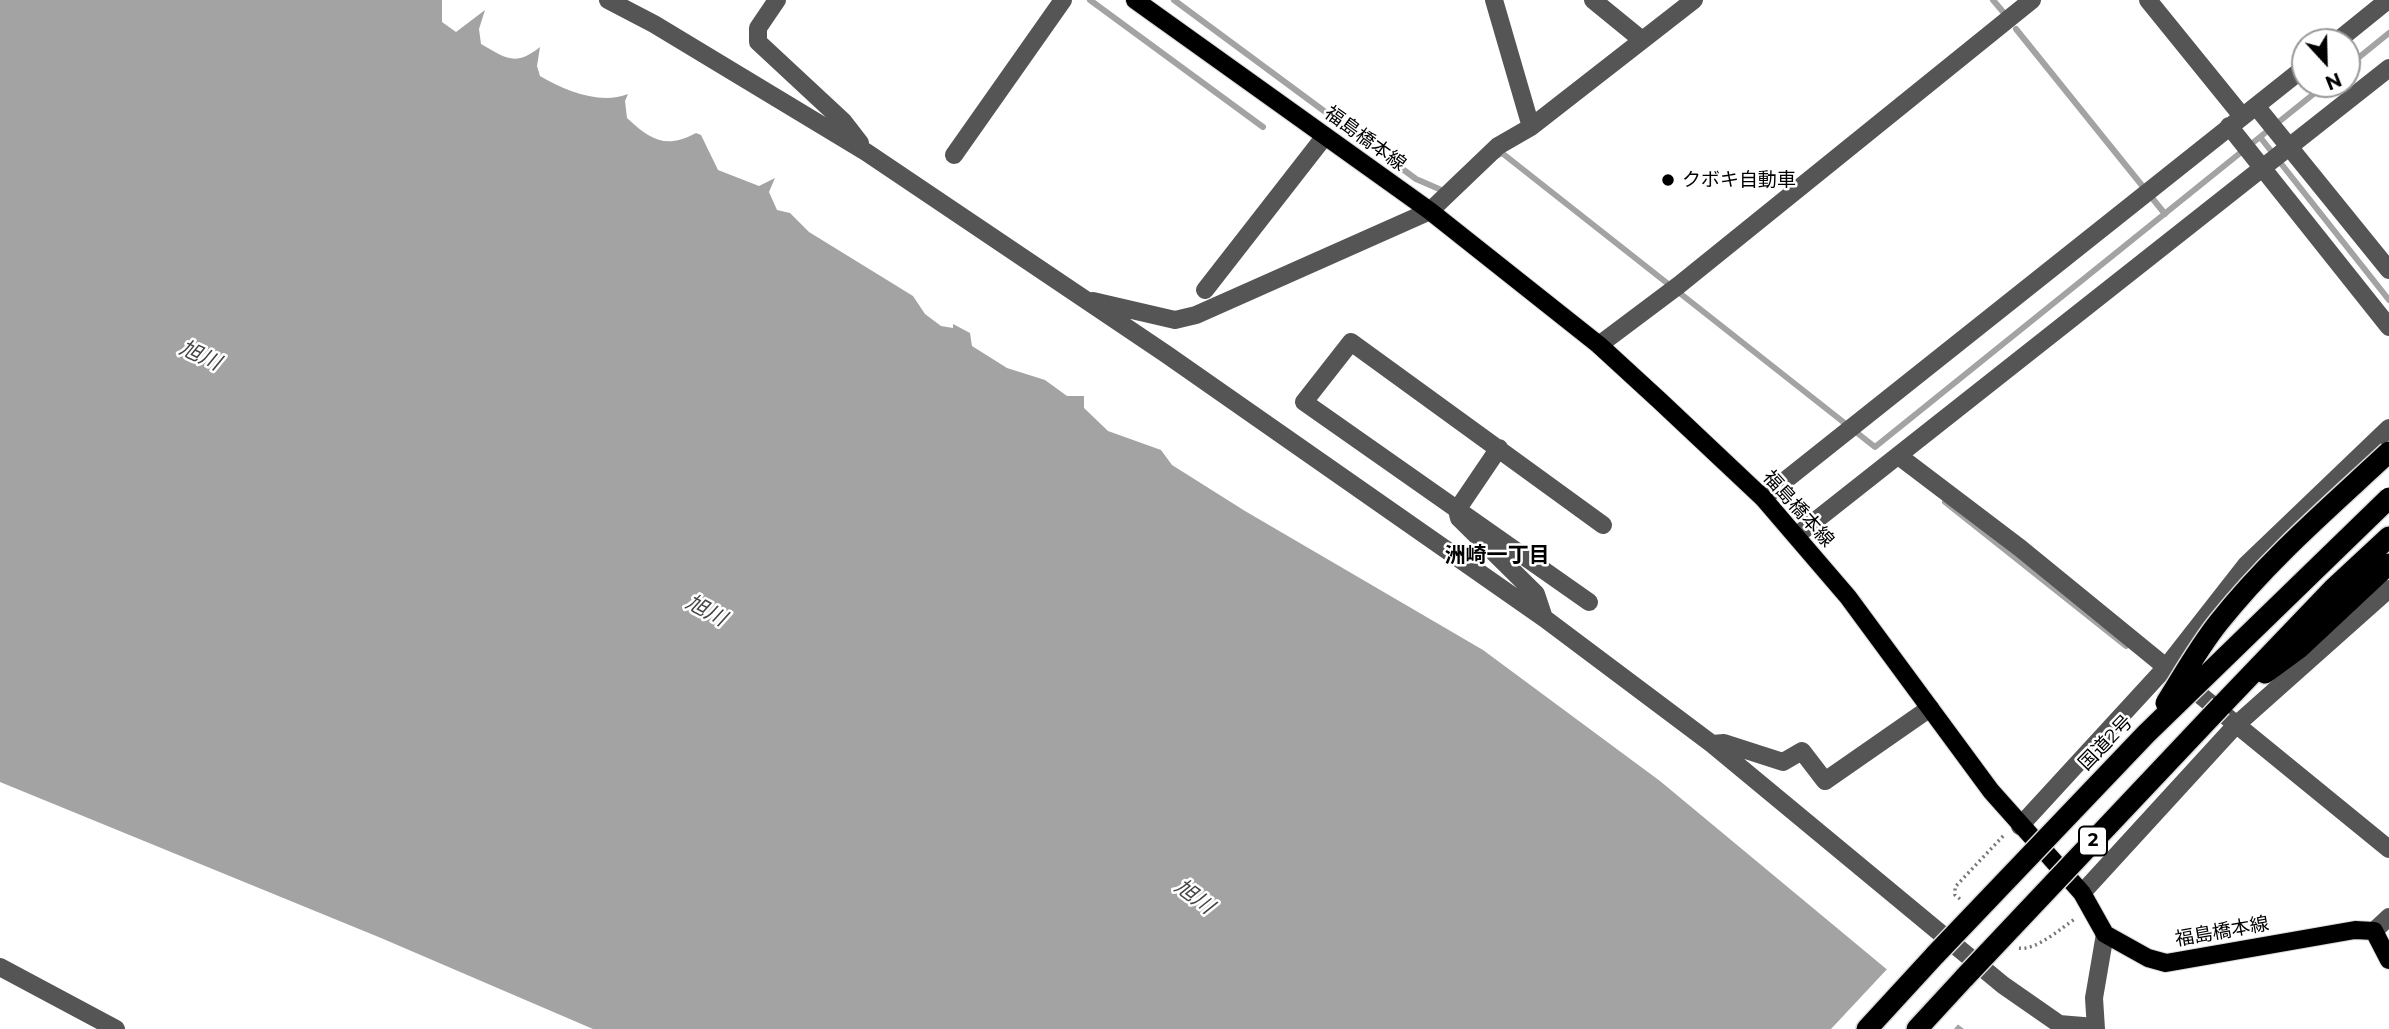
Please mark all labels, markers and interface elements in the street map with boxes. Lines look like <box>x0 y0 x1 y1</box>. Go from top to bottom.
north arrow <box>2291 28 2361 98</box>
text: N <box>2322 68 2345 95</box>
street label: 福島橋本線 <box>1320 102 1410 176</box>
place label: クボキ自動車 <box>1682 169 1796 191</box>
marker: クボキ自動車 <box>1660 172 1676 188</box>
water label: 旭川 <box>176 336 224 376</box>
street label: 福島橋本線 <box>1758 466 1838 552</box>
district label: 洲崎一丁目 <box>1445 543 1549 569</box>
water label: 旭川 <box>682 590 730 632</box>
street label: 国道2号 <box>2074 711 2138 775</box>
road number: 2 <box>2079 826 2107 856</box>
water label: 旭川 <box>1170 874 1218 920</box>
street label: 福島橋本線 <box>2173 913 2271 951</box>

